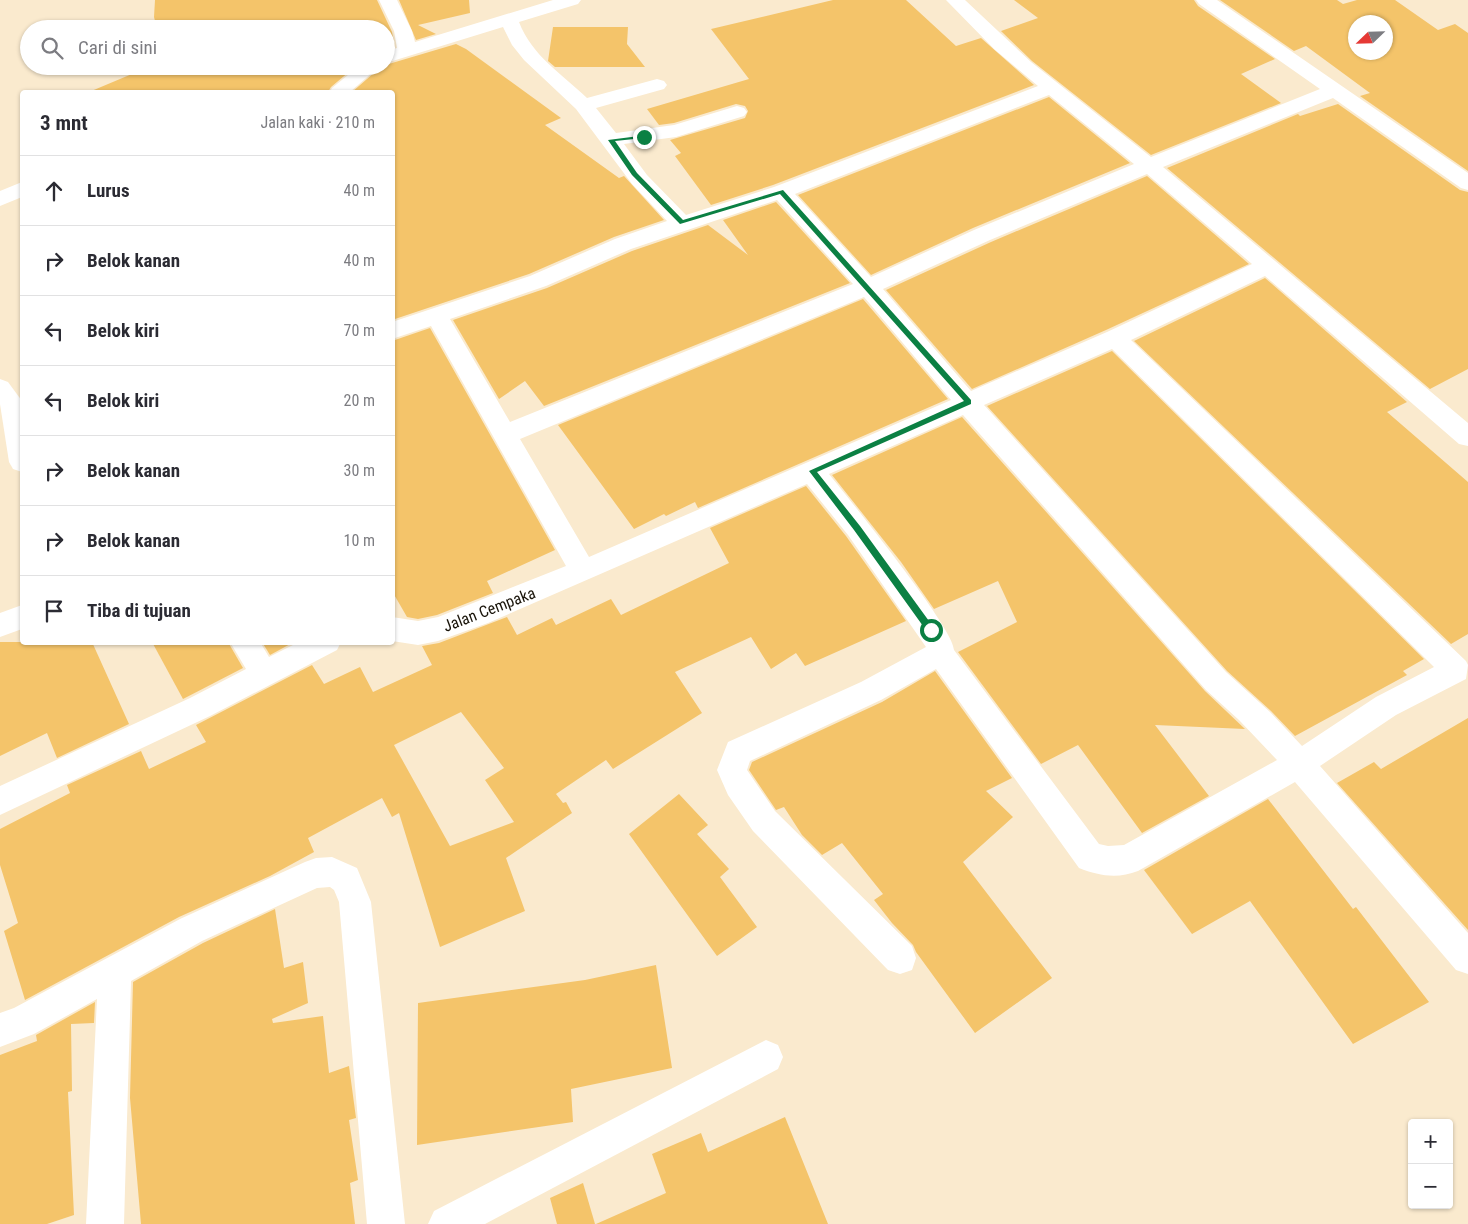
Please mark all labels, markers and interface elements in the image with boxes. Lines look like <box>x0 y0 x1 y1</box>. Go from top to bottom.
north arrow <box>1348 15 1393 60</box>
search box <box>20 20 395 75</box>
icon: search <box>38 34 66 62</box>
text: Cari di sini <box>78 36 157 59</box>
text: 3 mnt <box>40 111 88 135</box>
text: Jalan kaki · 210 m <box>260 113 375 132</box>
route end <box>633 126 656 149</box>
icon: ahead <box>40 177 68 205</box>
text: Lurus <box>87 179 130 202</box>
text: 40 m <box>343 181 375 200</box>
icon: right <box>40 247 68 275</box>
text: Belok kanan <box>87 249 180 272</box>
text: 40 m <box>343 251 375 270</box>
icon: left <box>40 317 68 345</box>
text: Belok kiri <box>87 319 159 342</box>
text: 70 m <box>343 321 375 340</box>
icon: left <box>40 387 68 415</box>
text: Belok kiri <box>87 389 159 412</box>
text: 20 m <box>343 391 375 410</box>
icon: right <box>40 457 68 485</box>
text: Belok kanan <box>87 459 180 482</box>
text: 30 m <box>343 461 375 480</box>
icon: right <box>40 527 68 555</box>
text: Belok kanan <box>87 529 180 552</box>
text: 10 m <box>343 531 375 550</box>
street label: Jalan Cempaka <box>440 583 538 636</box>
icon: arrive <box>40 597 68 625</box>
text: Tiba di tujuan <box>87 599 191 622</box>
route start <box>920 619 943 642</box>
map controls <box>1408 1119 1453 1209</box>
button: + <box>1408 1119 1453 1164</box>
button: − <box>1408 1164 1453 1209</box>

